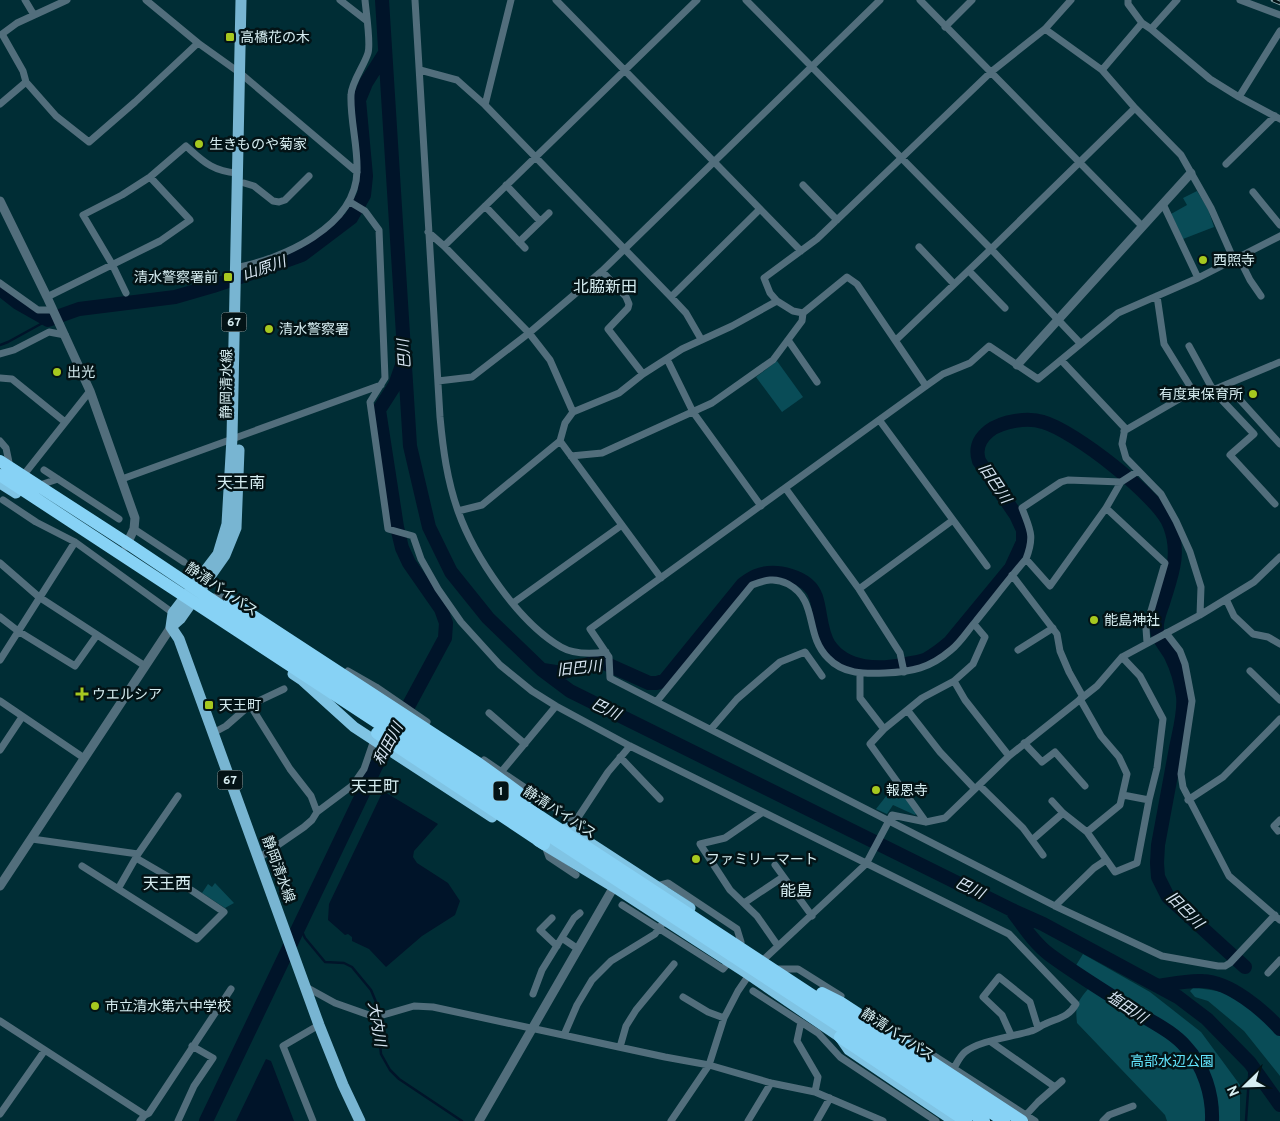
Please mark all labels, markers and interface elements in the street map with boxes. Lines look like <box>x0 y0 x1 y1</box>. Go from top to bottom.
place label: 高橋花の木 <box>240 30 310 47</box>
marker: 高橋花の木 <box>224 31 236 43</box>
place label: 生きものや菊家 <box>209 137 307 154</box>
marker: 生きものや菊家 <box>193 138 205 150</box>
water label: 山原川 <box>240 252 291 286</box>
place label: 西照寺 <box>1213 253 1255 270</box>
marker: 西照寺 <box>1197 254 1209 266</box>
place label: 清水警察署前 <box>134 269 218 287</box>
marker: 清水警察署前 <box>222 271 234 283</box>
district label: 北脇新田 <box>573 278 637 298</box>
road number: 67 <box>222 313 246 332</box>
place label: 清水警察署 <box>279 322 349 339</box>
marker: 清水警察署 <box>263 323 275 335</box>
water label: 巴川 <box>395 336 416 370</box>
street label: 静岡清水線 <box>217 349 237 419</box>
place label: 出光 <box>67 365 95 382</box>
marker: 出光 <box>51 366 63 378</box>
place label: 有度東保育所 <box>1159 387 1243 404</box>
marker: 有度東保育所 <box>1247 388 1259 400</box>
water label: 旧巴川 <box>973 460 1015 509</box>
district label: 天王南 <box>217 474 265 494</box>
street label: 静清バイパス <box>182 559 261 621</box>
place label: 能島神社 <box>1104 612 1160 630</box>
marker: 能島神社 <box>1088 614 1100 626</box>
water label: 旧巴川 <box>556 657 605 681</box>
place label: ウエルシア <box>92 687 162 704</box>
marker: ウエルシア <box>76 688 88 700</box>
water label: 巴川 <box>588 695 625 726</box>
place label: 天王町 <box>219 698 261 715</box>
marker: 天王町 <box>203 699 215 711</box>
water label: 和田川 <box>370 719 409 769</box>
road number: 67 <box>218 770 242 790</box>
district label: 天王町 <box>351 778 399 798</box>
road number: 1 <box>494 781 508 800</box>
street label: 静清バイパス <box>519 782 599 843</box>
place label: 報恩寺 <box>886 783 928 800</box>
marker: 報恩寺 <box>870 784 882 796</box>
street label: 静岡清水線 <box>258 833 298 905</box>
place label: ファミリーマート <box>706 852 818 869</box>
marker: ファミリーマート <box>690 853 702 865</box>
water label: 巴川 <box>952 874 989 905</box>
district label: 天王西 <box>143 875 191 895</box>
district label: 能島 <box>780 882 812 902</box>
water label: 旧巴川 <box>1161 888 1208 935</box>
water label: 塩田川 <box>1102 988 1152 1030</box>
place label: 市立清水第六中学校 <box>105 998 231 1016</box>
marker: 市立清水第六中学校 <box>89 1000 101 1012</box>
water label: 大内川 <box>363 1001 389 1050</box>
street label: 静清バイパス <box>857 1004 937 1065</box>
park label: 高部水辺公園 <box>1130 1054 1214 1071</box>
north arrow <box>1220 1061 1270 1111</box>
text: N <box>1225 1083 1244 1098</box>

